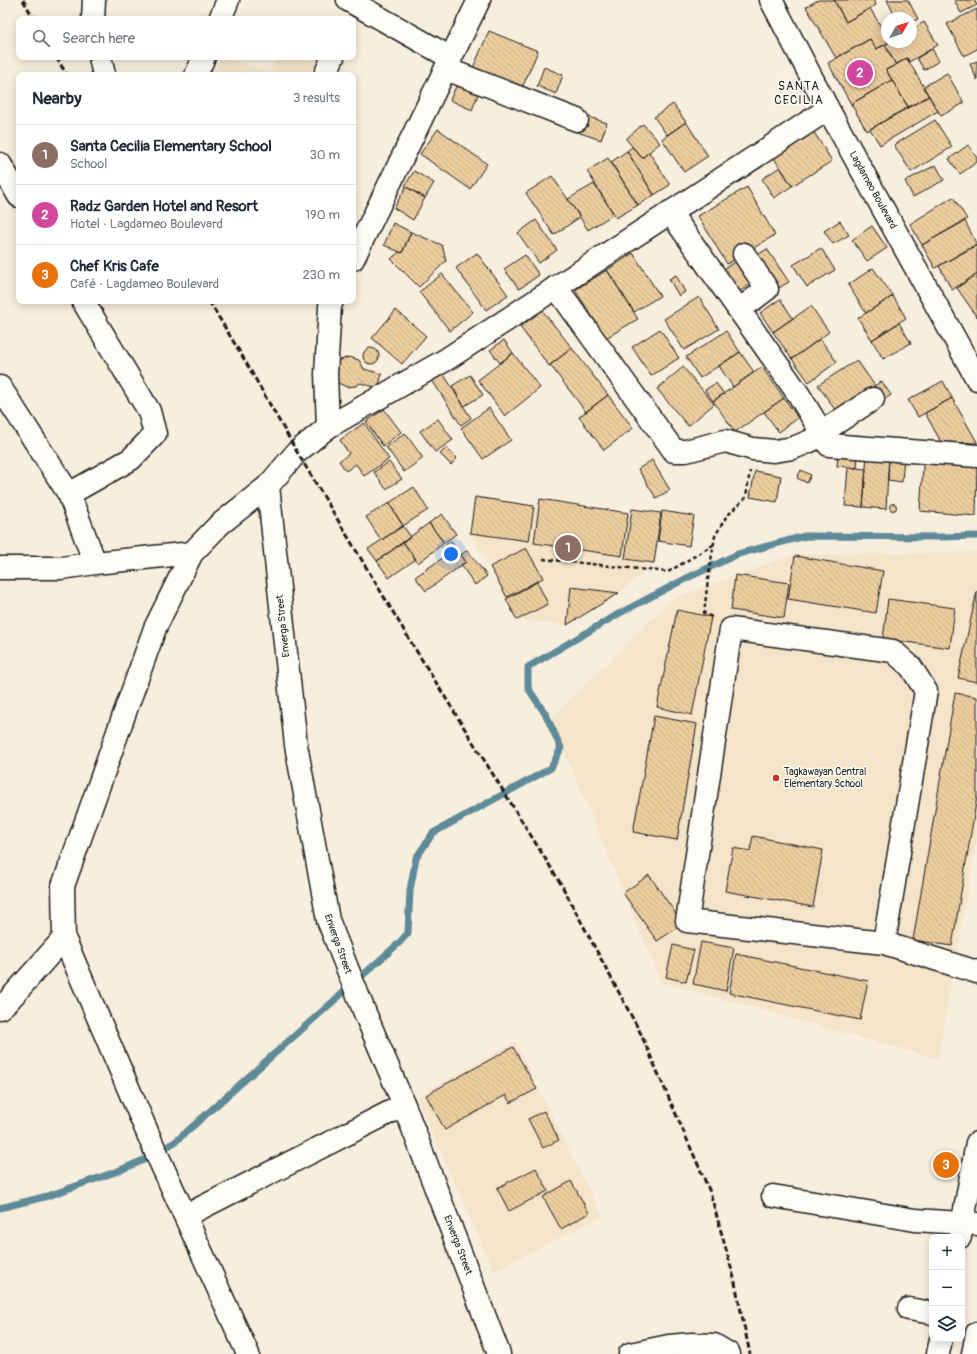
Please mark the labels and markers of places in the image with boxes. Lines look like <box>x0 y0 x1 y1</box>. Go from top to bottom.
pin: 2 <box>847 58 873 88</box>
pin: 1 <box>555 533 581 563</box>
place label: Tagkawayan Central Elementary School <box>784 766 866 790</box>
marker: Tagkawayan Central Elementary School <box>771 773 781 783</box>
pin: 3 <box>933 1150 959 1180</box>

